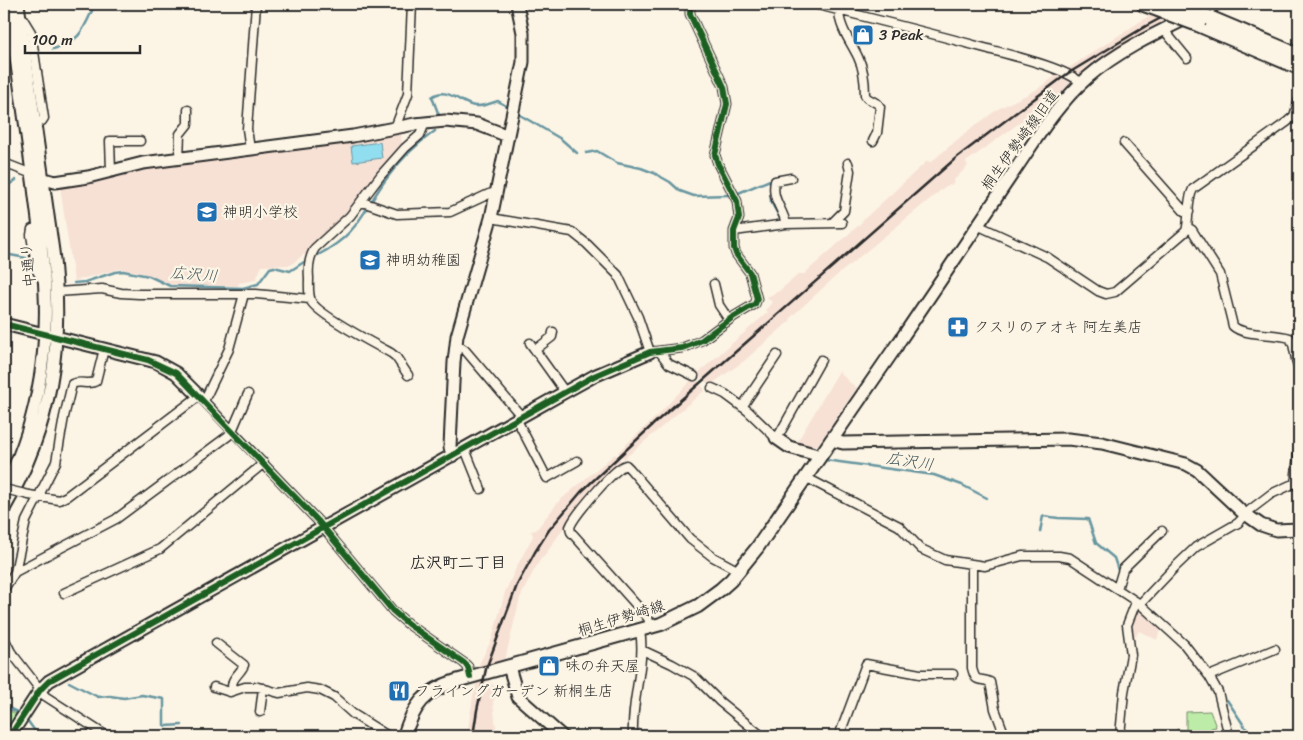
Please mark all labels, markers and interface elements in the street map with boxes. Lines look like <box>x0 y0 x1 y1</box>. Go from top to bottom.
scale bar <box>25 22 140 54</box>
place label: 3 Peak <box>879 22 924 48</box>
shop icon: 3 Peak <box>851 23 875 47</box>
text: 100 m <box>32 27 73 53</box>
street label: 桐生伊勢崎線旧道 <box>974 84 1066 196</box>
place label: 神明小学校 <box>223 199 298 225</box>
school or university icon: 神明小学校 <box>195 200 219 224</box>
street label: 中通り <box>13 241 43 289</box>
place label: 神明幼稚園 <box>386 247 461 273</box>
school or university icon: 神明幼稚園 <box>358 248 382 272</box>
water label: 広沢川 <box>169 257 219 291</box>
place label: クスリのアオキ 阿左美店 <box>974 314 1143 340</box>
pharmacy icon: クスリのアオキ 阿左美店 <box>946 315 970 339</box>
water label: 広沢川 <box>884 443 936 479</box>
district label: 広沢町二丁目 <box>410 548 506 577</box>
street label: 桐生伊勢崎線 <box>574 592 668 644</box>
place label: 味の弁天屋 <box>565 653 640 679</box>
shop icon: 味の弁天屋 <box>537 654 561 678</box>
place label: フライングガーデン 新桐生店 <box>415 678 613 704</box>
restaurant icon: フライングガーデン 新桐生店 <box>387 679 411 703</box>

